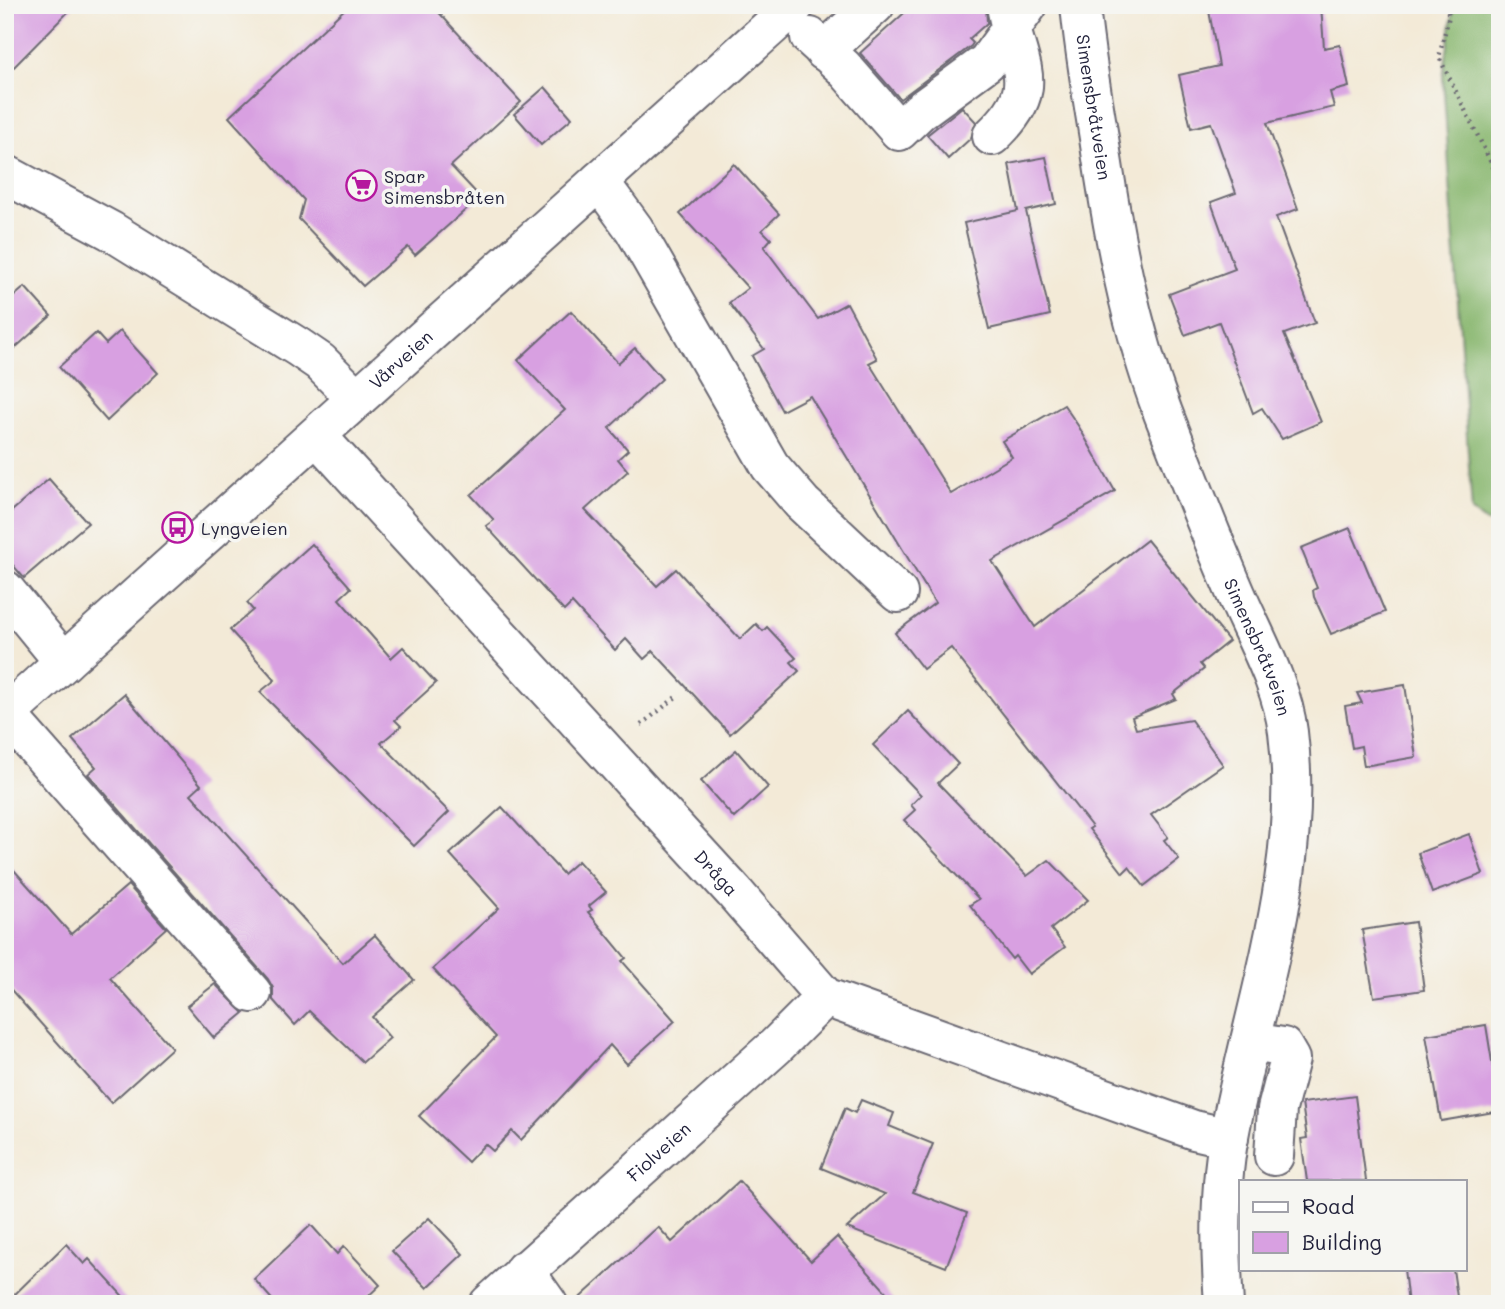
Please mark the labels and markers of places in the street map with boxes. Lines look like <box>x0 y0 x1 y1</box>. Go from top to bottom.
place label: Spar Simensbråten <box>384 164 505 209</box>
supermarket icon: Spar Simensbråten <box>344 169 378 203</box>
bus stop icon: Lyngveien <box>161 511 195 545</box>
place label: Lyngveien <box>201 516 288 540</box>

